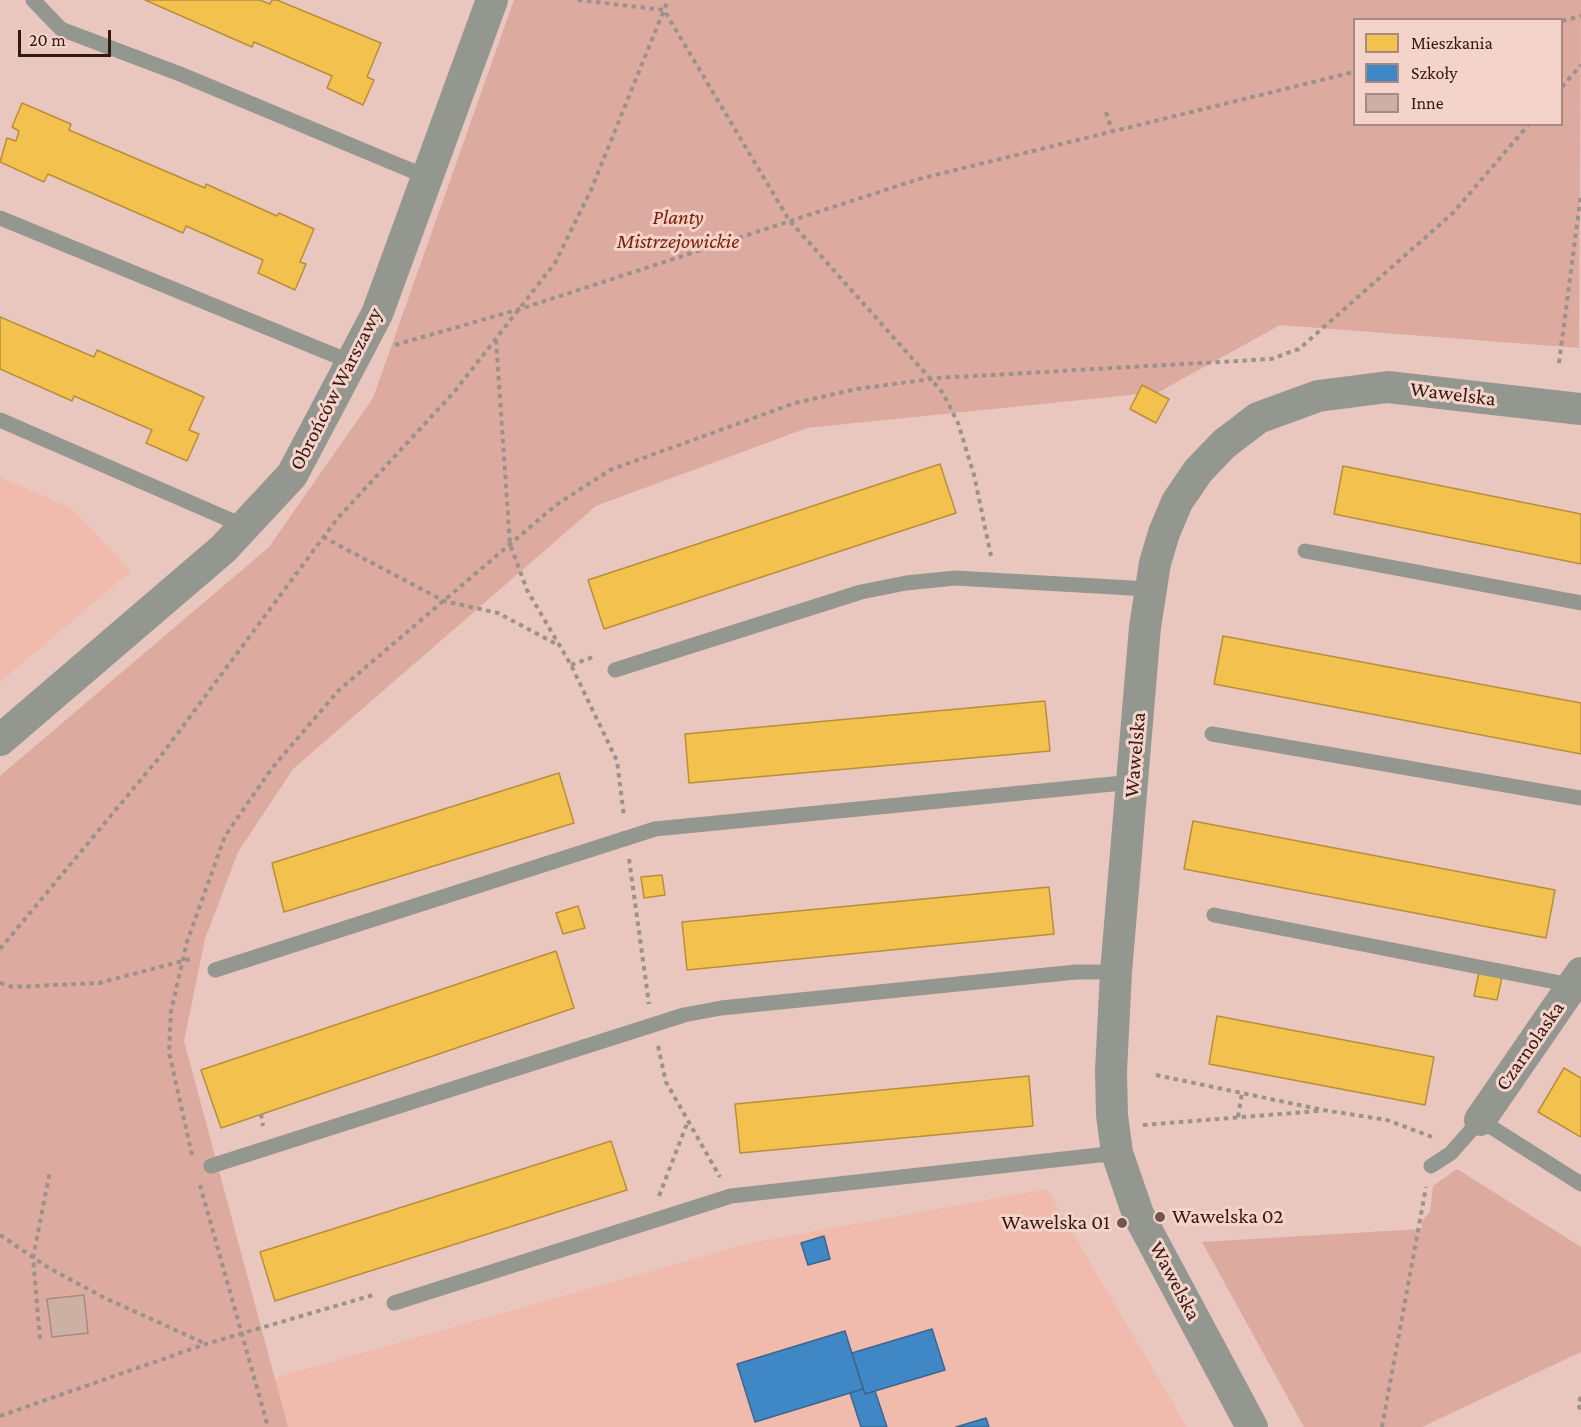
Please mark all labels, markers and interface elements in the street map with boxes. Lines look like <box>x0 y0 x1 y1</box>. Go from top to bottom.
scale bar <box>21 18 114 56</box>
legend <box>1353 18 1563 126</box>
text: 20 m <box>29 30 66 50</box>
text: Mieszkania <box>1411 33 1493 53</box>
text: Szkoły <box>1411 63 1458 83</box>
text: Inne <box>1411 93 1444 113</box>
park label: Planty Mistrzejowickie <box>617 205 739 255</box>
street label: Obrońców Warszawy <box>284 303 388 475</box>
street label: Wawelska <box>1409 376 1497 412</box>
street label: Wawelska <box>1119 711 1151 799</box>
street label: Czarnolaska <box>1490 996 1570 1096</box>
place label: Wawelska 02 <box>1172 1204 1283 1230</box>
place label: Wawelska 01 <box>1001 1210 1110 1236</box>
marker: Wawelska 02 <box>1153 1210 1167 1224</box>
marker: Wawelska 01 <box>1115 1216 1129 1230</box>
street label: Wawelska <box>1144 1237 1206 1325</box>

